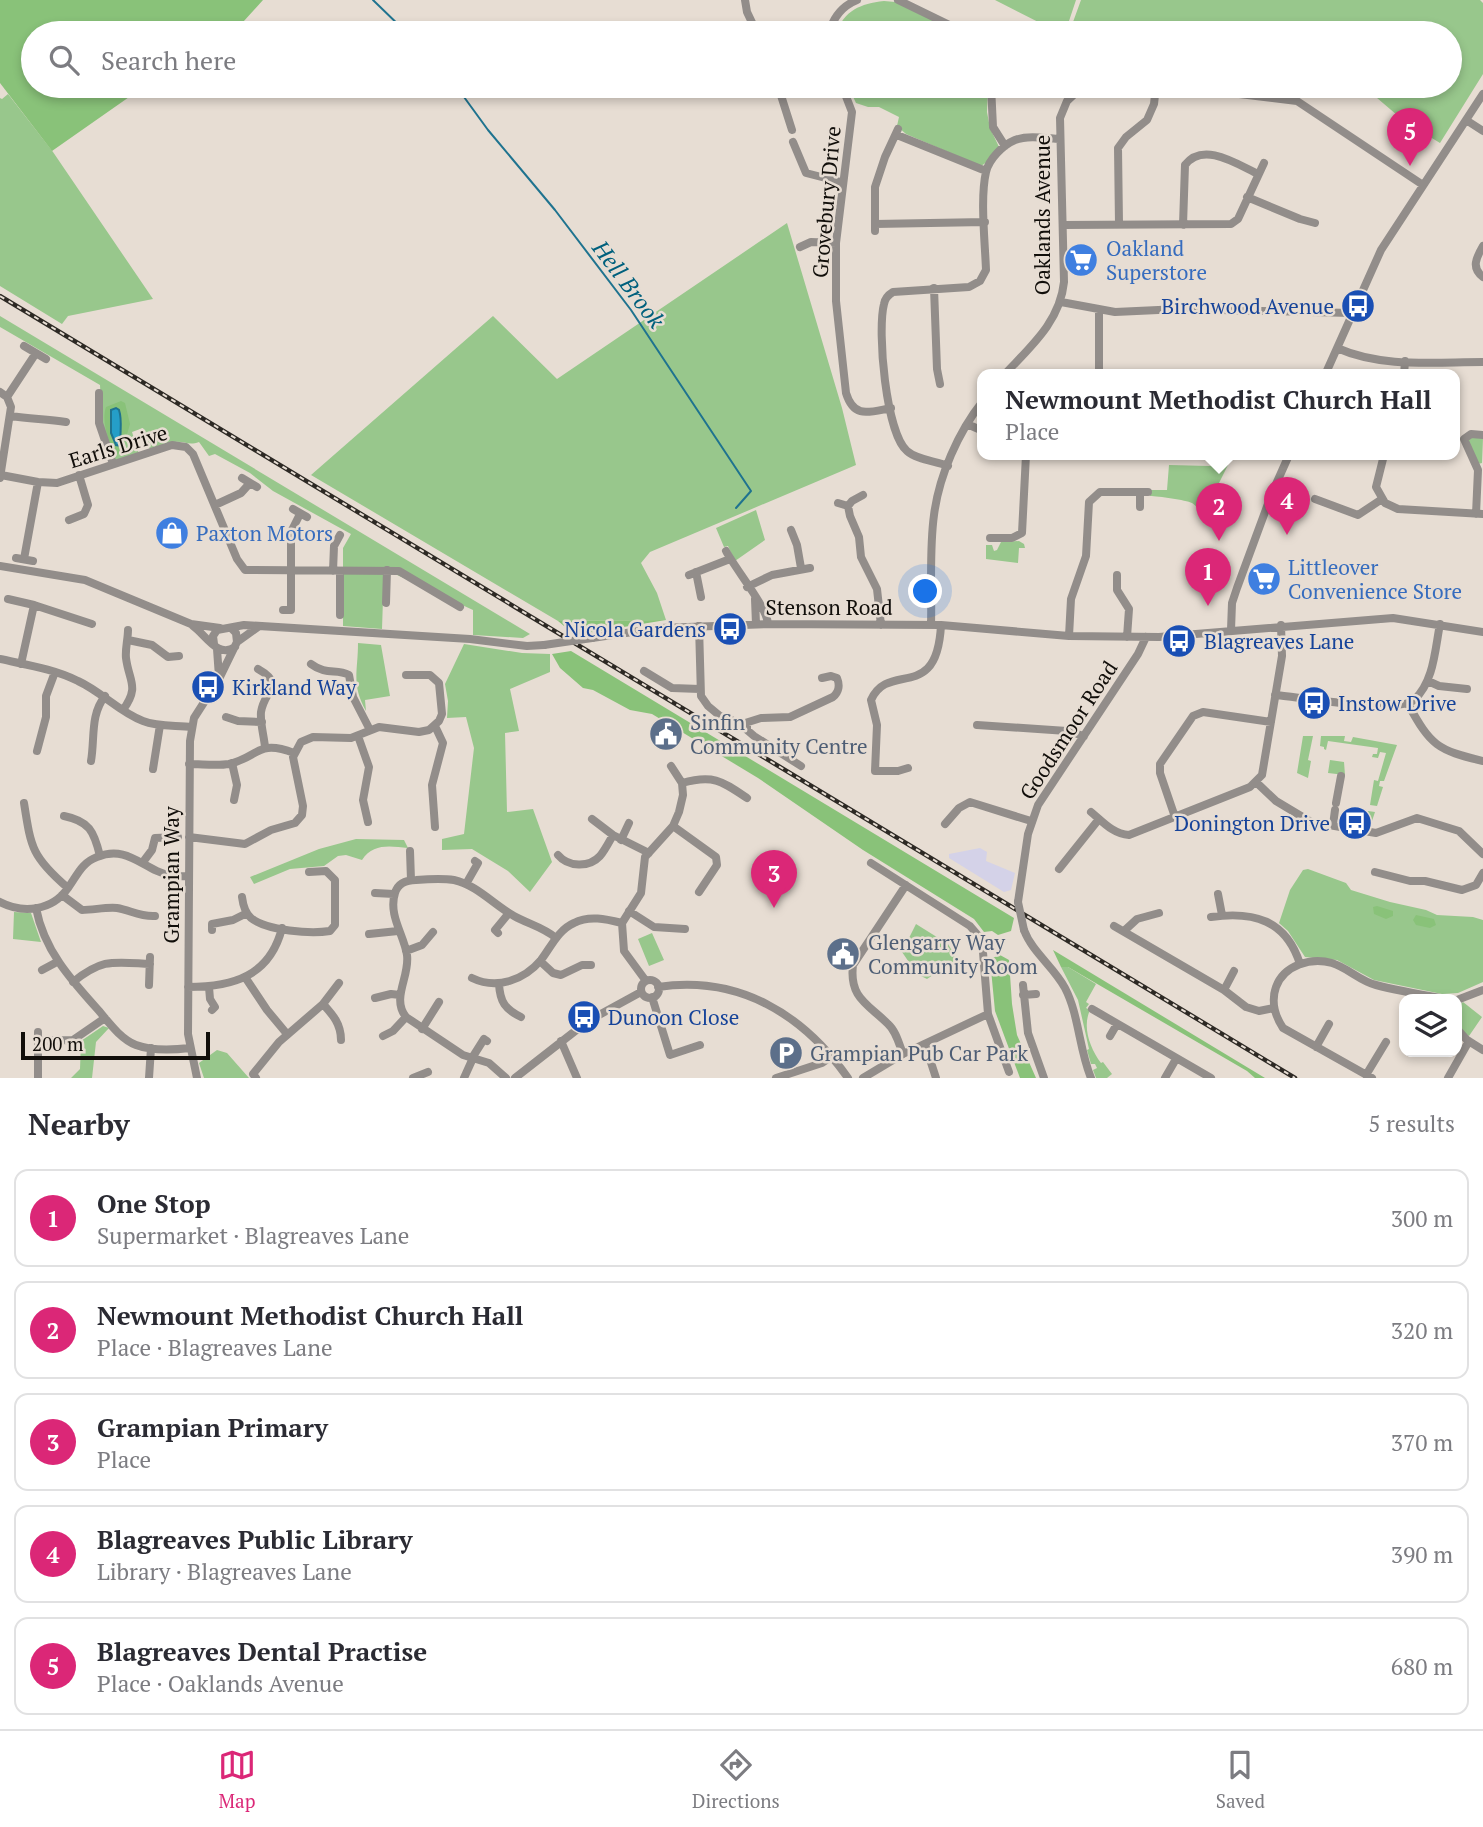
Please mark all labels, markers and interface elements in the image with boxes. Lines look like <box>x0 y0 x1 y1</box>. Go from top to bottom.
search box <box>21 21 1462 98</box>
icon: search <box>45 41 83 79</box>
text: Search here <box>101 43 236 77</box>
pin: 5 <box>1387 108 1433 166</box>
street label: Grovebury Drive <box>805 125 847 279</box>
street label: Oaklands Avenue <box>1028 135 1056 295</box>
water label: Hell Brook <box>585 233 673 335</box>
place label: Oakland Superstore <box>1106 234 1207 286</box>
supermarket icon: Oakland Superstore <box>1062 241 1100 279</box>
bus stop icon: Birchwood Avenue <box>1339 287 1377 325</box>
place label: Birchwood Avenue <box>1161 292 1334 320</box>
popup <box>977 369 1460 460</box>
text: Newmount Methodist Church Hall <box>1005 382 1432 416</box>
text: Place <box>1005 416 1059 447</box>
street label: Earls Drive <box>65 418 171 474</box>
pin: 4 <box>1264 477 1310 535</box>
pin: 2 <box>1196 483 1242 541</box>
shop icon: Paxton Motors <box>153 514 191 552</box>
place label: Paxton Motors <box>196 519 333 547</box>
pin: 1 <box>1185 548 1231 606</box>
place label: Littleover Convenience Store <box>1288 553 1462 605</box>
supermarket icon: Littleover Convenience Store <box>1245 560 1283 598</box>
your location <box>908 574 942 608</box>
street label: Stenson Road <box>765 593 893 621</box>
bus stop icon: Nicola Gardens <box>711 610 749 648</box>
place label: Nicola Gardens <box>564 615 706 643</box>
bus stop icon: Blagreaves Lane <box>1160 622 1198 660</box>
place label: Blagreaves Lane <box>1204 627 1354 655</box>
street label: Goodsmoor Road <box>1013 655 1123 805</box>
bus stop icon: Kirkland Way <box>189 668 227 706</box>
place label: Kirkland Way <box>232 673 357 701</box>
bus stop icon: Instow Drive <box>1295 684 1333 722</box>
place label: Instow Drive <box>1338 689 1457 717</box>
place label: Sinfin Community Centre <box>690 708 868 760</box>
public building icon: Sinfin Community Centre <box>647 715 685 753</box>
bus stop icon: Donington Drive <box>1336 804 1374 842</box>
street label: Grampian Way <box>157 806 185 944</box>
place label: Donington Drive <box>1174 809 1330 837</box>
pin: 3 <box>751 850 797 908</box>
place label: Glengarry Way Community Room <box>868 928 1038 980</box>
public building icon: Glengarry Way Community Room <box>824 935 862 973</box>
map controls <box>1399 994 1462 1057</box>
button: layers <box>1399 994 1462 1057</box>
bus stop icon: Dunoon Close <box>565 998 603 1036</box>
place label: Dunoon Close <box>608 1003 739 1031</box>
scale bar <box>21 1029 210 1061</box>
text: 200 m <box>32 1031 83 1056</box>
parking icon: Grampian Pub Car Park <box>767 1034 805 1072</box>
place label: Grampian Pub Car Park <box>810 1039 1028 1067</box>
text: Nearby <box>28 1104 130 1144</box>
text: 5 results <box>1368 1108 1455 1139</box>
text: One Stop <box>97 1186 211 1220</box>
text: 1 <box>47 1203 60 1234</box>
text: 300 m <box>1391 1203 1453 1234</box>
text: Supermarket · Blagreaves Lane <box>97 1220 409 1251</box>
text: Newmount Methodist Church Hall <box>97 1298 523 1332</box>
text: 2 <box>47 1315 60 1346</box>
text: 320 m <box>1391 1315 1453 1346</box>
text: Place · Blagreaves Lane <box>97 1332 332 1363</box>
text: Grampian Primary <box>97 1410 328 1444</box>
text: 3 <box>47 1427 60 1458</box>
text: 370 m <box>1391 1427 1453 1458</box>
text: Place <box>97 1444 151 1475</box>
text: Blagreaves Public Library <box>97 1522 412 1556</box>
text: 4 <box>47 1539 60 1570</box>
text: 390 m <box>1391 1539 1453 1570</box>
text: Library · Blagreaves Lane <box>97 1556 352 1587</box>
text: Blagreaves Dental Practise <box>97 1634 427 1668</box>
text: 5 <box>47 1651 60 1682</box>
text: 680 m <box>1391 1651 1453 1682</box>
text: Place · Oaklands Avenue <box>97 1668 344 1699</box>
tab: Map <box>218 1746 256 1813</box>
tab: Directions <box>692 1746 780 1813</box>
tab: Saved <box>1216 1746 1265 1813</box>

